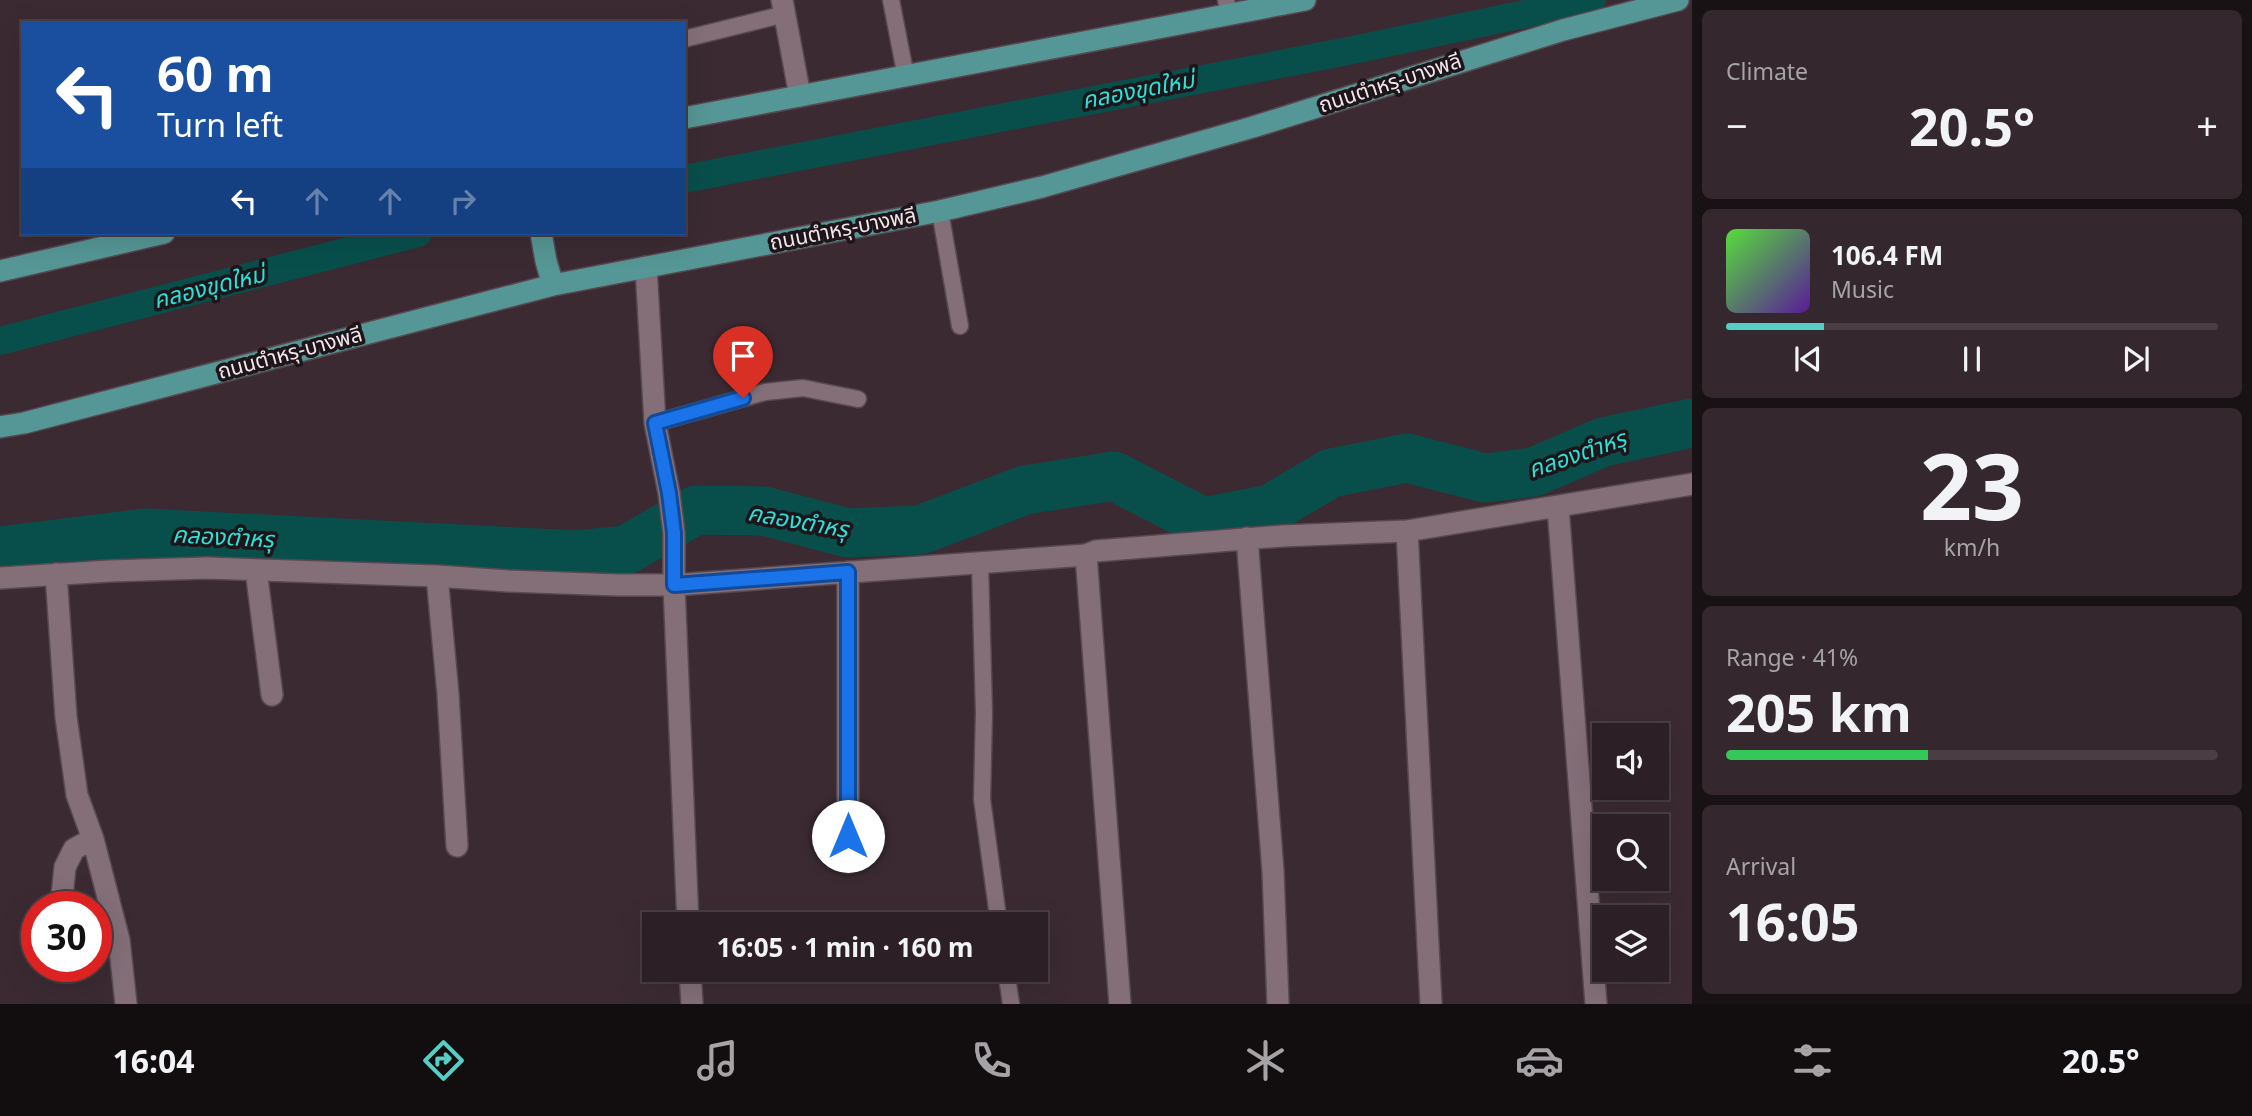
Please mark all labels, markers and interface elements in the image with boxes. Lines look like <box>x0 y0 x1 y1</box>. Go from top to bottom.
text: 60 m <box>157 40 274 106</box>
street label: ถนนตำหรุ-บางพลี <box>1315 46 1465 118</box>
icon: left <box>42 49 133 140</box>
text: Climate <box>1726 55 1808 87</box>
water label: คลองขุดใหม่ <box>1079 62 1200 116</box>
text: 20.5° <box>1909 90 2035 161</box>
text: − <box>1726 99 1748 151</box>
text: + <box>2196 99 2218 151</box>
text: Turn left <box>157 103 283 146</box>
icon: left <box>225 182 263 220</box>
icon: ahead <box>298 182 336 220</box>
icon: ahead <box>371 182 409 220</box>
icon: right <box>444 182 482 220</box>
street label: ถนนตำหรุ-บางพลี <box>767 200 918 256</box>
text: 106.4 FM <box>1831 237 1943 273</box>
water label: คลองขุดใหม่ <box>150 256 271 315</box>
text: Music <box>1831 273 1894 305</box>
street label: ถนนตำหรุ-บางพลี <box>214 319 365 385</box>
pin <box>713 326 773 398</box>
icon: arrive <box>724 337 762 375</box>
icon: previous <box>1789 340 1827 378</box>
icon: pause <box>1953 340 1991 378</box>
icon: next <box>2117 340 2155 378</box>
water label: คลองตำหรุ <box>1523 421 1632 485</box>
text: 23 <box>1920 423 2024 547</box>
water label: คลองตำหรุ <box>745 495 853 545</box>
water label: คลองตำหรุ <box>172 517 276 555</box>
text: km/h <box>1944 531 2000 563</box>
text: Range · 41% <box>1726 641 1858 673</box>
text: 205 km <box>1726 676 1912 747</box>
map controls <box>1592 723 1669 982</box>
button: sound <box>1592 723 1669 800</box>
position arrow <box>811 799 885 873</box>
button: search <box>1592 814 1669 891</box>
text: Arrival <box>1726 850 1796 882</box>
text: 16:05 <box>1726 885 1860 956</box>
speed limit sign: 30 <box>21 891 112 982</box>
button: layers <box>1592 905 1669 982</box>
text: 16:05 · 1 min · 160 m <box>717 929 973 965</box>
icon: directions <box>419 1036 468 1085</box>
icon: music <box>693 1036 742 1085</box>
icon: phone <box>967 1036 1016 1085</box>
icon: climate <box>1241 1036 1290 1085</box>
icon: car <box>1515 1036 1564 1085</box>
icon: filters <box>1788 1036 1837 1085</box>
text: 16:04 <box>112 1039 195 1082</box>
text: 20.5° <box>2062 1039 2140 1082</box>

